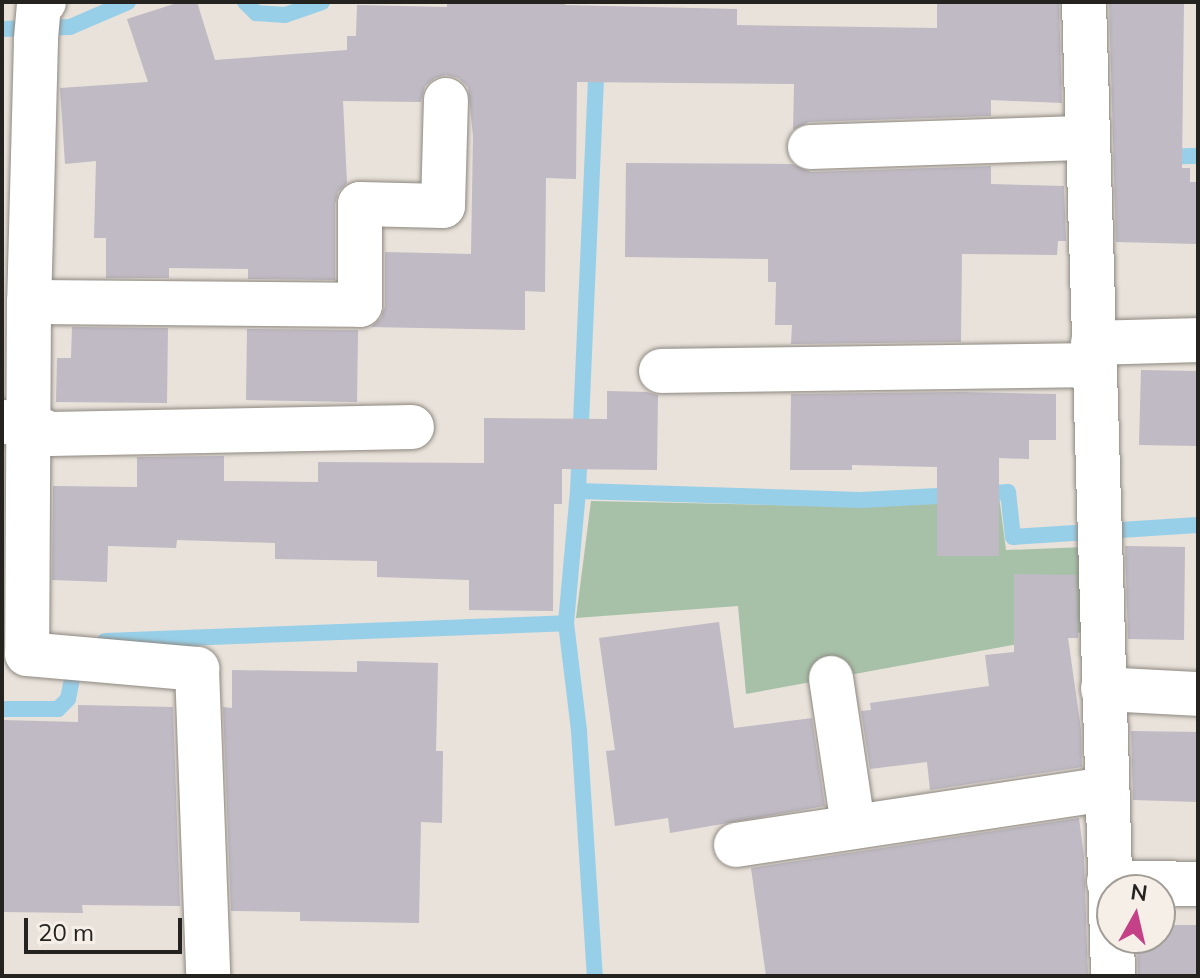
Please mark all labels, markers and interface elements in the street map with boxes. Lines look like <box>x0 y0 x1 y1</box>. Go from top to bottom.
north arrow <box>1096 874 1176 954</box>
text: N <box>1129 877 1149 907</box>
scale bar <box>28 902 186 952</box>
text: 20 m <box>38 917 94 947</box>

